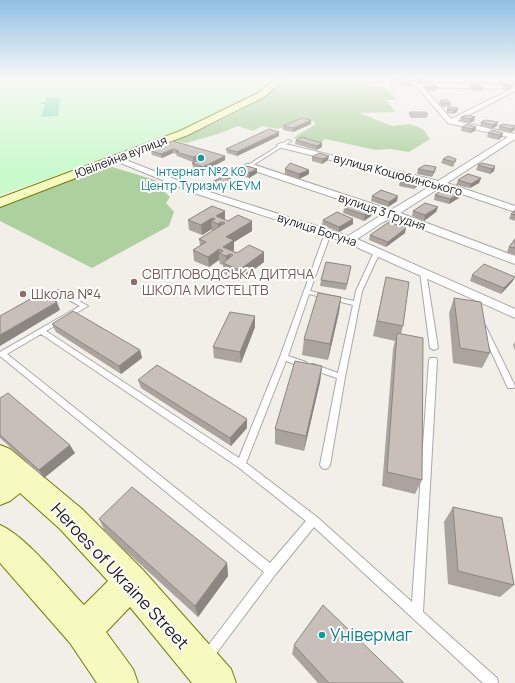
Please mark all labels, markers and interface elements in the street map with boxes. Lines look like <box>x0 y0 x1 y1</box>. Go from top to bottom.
street label: Ювілейна вулиця <box>72 131 169 182</box>
street label: вулиця Коцюбинського <box>332 149 464 200</box>
marker: Інтернат №2 КО Центр Туризму КЕУМ <box>196 153 206 163</box>
place label: Інтернат №2 КО Центр Туризму КЕУМ <box>141 163 261 194</box>
street label: вулиця 3 Грудня <box>336 189 428 234</box>
street label: вулиця Богуна <box>275 209 359 250</box>
place label: СВІТЛОВОДСЬКА ДИТЯЧА ШКОЛА МИСТЕЦТВ <box>142 264 314 299</box>
marker: СВІТЛОВОДСЬКА ДИТЯЧА ШКОЛА МИСТЕЦТВ <box>129 277 139 287</box>
place label: Школа №4 <box>31 284 101 303</box>
marker: Школа №4 <box>18 289 28 299</box>
street label: Heroes of Ukraine Street <box>46 498 194 654</box>
place label: Універмаг <box>330 623 413 646</box>
marker: Універмаг <box>317 630 327 640</box>

